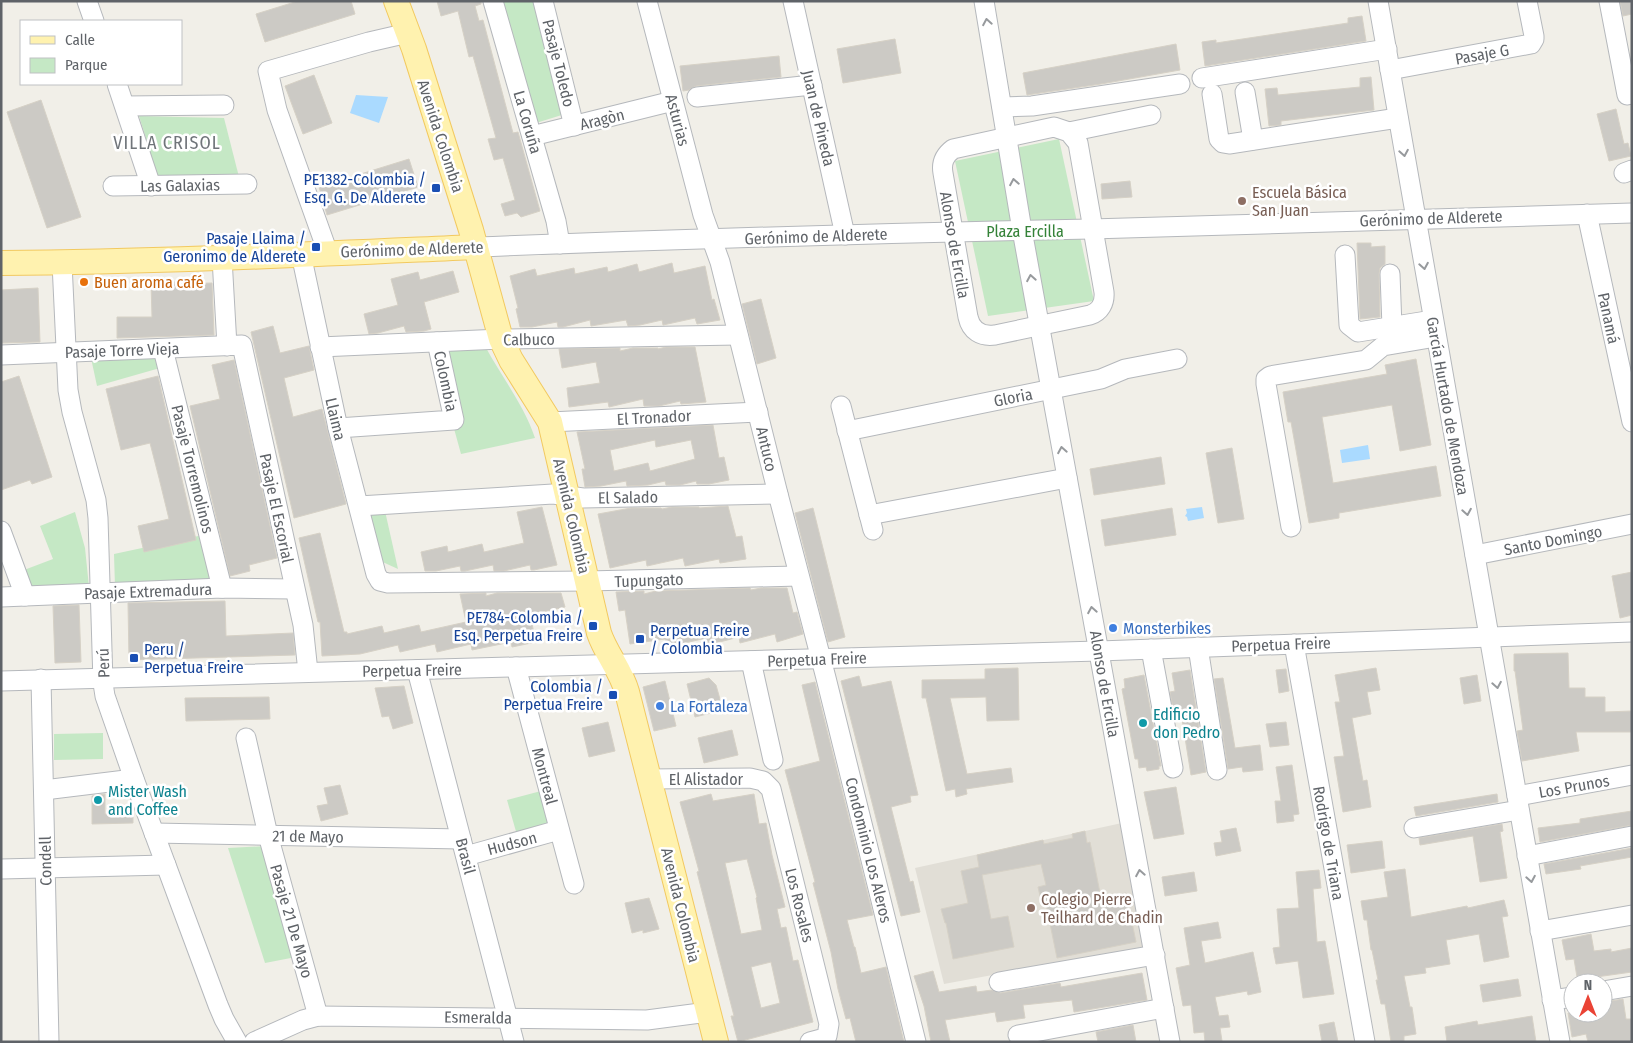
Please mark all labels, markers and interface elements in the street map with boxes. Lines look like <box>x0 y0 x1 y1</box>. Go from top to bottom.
street label: Pasaje Toledo <box>538 17 579 109</box>
one-way arrow <box>983 17 993 26</box>
legend <box>20 20 182 85</box>
text: Calle <box>65 31 95 49</box>
street label: Pasaje G <box>1454 40 1511 69</box>
text: Parque <box>65 56 108 74</box>
street label: Juan de Pineda <box>798 68 839 168</box>
street label: Avenida Colombia <box>413 77 468 195</box>
street label: La Coruña <box>509 88 546 156</box>
street label: Asturias <box>661 92 694 148</box>
street label: Aragòn <box>578 105 626 134</box>
district label: VILLA CRISOL <box>113 132 221 154</box>
one-way arrow <box>1399 148 1409 157</box>
place label: PE1382-Colombia / Esq. G. De Alderete <box>303 170 426 207</box>
street label: Las Galaxias <box>140 175 220 196</box>
one-way arrow <box>1010 177 1020 186</box>
marker: PE1382-Colombia / Esq. G. De Alderete <box>430 182 442 194</box>
place label: Escuela Básica San Juan <box>1252 183 1347 220</box>
street label: Alonso de Ercilla <box>936 190 973 300</box>
marker: Escuela Básica San Juan <box>1236 195 1248 207</box>
street label: Gerónimo de Alderete <box>1359 207 1503 230</box>
park label: Plaza Ercilla <box>986 222 1064 241</box>
street label: Gerónimo de Alderete <box>744 225 888 248</box>
place label: Pasaje Llaima / Geronimo de Alderete <box>163 229 306 266</box>
street label: Gerónimo de Alderete <box>340 238 484 261</box>
marker: Pasaje Llaima / Geronimo de Alderete <box>310 241 322 253</box>
one-way arrow <box>1418 261 1428 270</box>
place label: Buen aroma café <box>94 273 204 292</box>
one-way arrow <box>1026 274 1037 282</box>
marker: Buen aroma café <box>78 276 90 288</box>
street label: Panamá <box>1594 291 1623 346</box>
street label: García Hurtado de Mendoza <box>1422 315 1473 497</box>
street label: Calbuco <box>503 330 555 349</box>
street label: Pasaje Torre Vieja <box>64 339 180 362</box>
street label: Colombia <box>430 349 461 413</box>
street label: Gloria <box>992 384 1034 411</box>
street label: Llaima <box>321 396 350 442</box>
street label: Pasaje Torremolinos <box>167 403 218 535</box>
street label: El Tronador <box>616 406 692 429</box>
street label: Antuco <box>752 425 781 473</box>
one-way arrow <box>1058 446 1068 455</box>
street label: Pasaje El Escorial <box>256 452 297 565</box>
street label: Avenida Colombia <box>549 457 594 576</box>
street label: El Salado <box>598 487 658 508</box>
one-way arrow <box>1461 508 1471 516</box>
street label: Santo Domingo <box>1502 522 1604 559</box>
street label: Tupungato <box>614 570 684 591</box>
street label: Pasaje Extremadura <box>84 580 213 603</box>
one-way arrow <box>1087 606 1097 615</box>
place label: PE784-Colombia / Esq. Perpetua Freire <box>453 608 583 645</box>
place label: Monsterbikes <box>1123 619 1211 638</box>
marker: PE784-Colombia / Esq. Perpetua Freire <box>587 620 599 632</box>
place label: Perpetua Freire / Colombia <box>650 621 750 658</box>
marker: Monsterbikes <box>1107 622 1119 634</box>
street label: Alonso de Ercilla <box>1086 629 1123 739</box>
marker: Perpetua Freire / Colombia <box>634 633 646 645</box>
street label: Perpetua Freire <box>1231 633 1331 656</box>
place label: Peru / Perpetua Freire <box>144 640 244 677</box>
street label: Perú <box>93 648 114 678</box>
street label: Perpetua Freire <box>767 648 867 671</box>
marker: Peru / Perpetua Freire <box>128 652 140 664</box>
street label: Perpetua Freire <box>362 660 462 681</box>
place label: Colombia / Perpetua Freire <box>503 677 603 714</box>
one-way arrow <box>1492 681 1502 689</box>
marker: Colombia / Perpetua Freire <box>607 689 619 701</box>
place label: La Fortaleza <box>670 697 748 716</box>
marker: La Fortaleza <box>654 700 666 712</box>
place label: Edificio don Pedro <box>1153 705 1220 742</box>
marker: Edificio don Pedro <box>1137 717 1149 729</box>
street label: Montreal <box>528 746 561 807</box>
street label: El Alistador <box>669 770 744 789</box>
street label: Los Prunos <box>1537 771 1611 802</box>
street label: Condominio Los Aleros <box>841 775 896 925</box>
place label: Mister Wash and Coffee <box>108 782 187 819</box>
street label: Rodrigo de Triana <box>1309 785 1348 902</box>
marker: Mister Wash and Coffee <box>92 794 104 806</box>
street label: 21 de Mayo <box>272 826 344 847</box>
street label: Hudson <box>485 828 539 859</box>
street label: Condell <box>36 836 55 886</box>
street label: Brasil <box>452 836 479 876</box>
street label: Avenida Colombia <box>657 846 704 965</box>
street label: Pasaje 21 De Mayo <box>266 862 317 980</box>
street label: Los Rosales <box>781 866 818 944</box>
one-way arrow <box>1135 869 1145 878</box>
one-way arrow <box>1526 875 1536 884</box>
place label: Colegio Pierre Teilhard de Chadin <box>1041 890 1163 927</box>
marker: Colegio Pierre Teilhard de Chadin <box>1025 902 1037 914</box>
north arrow <box>1563 973 1613 1023</box>
text: N <box>1584 977 1592 994</box>
street label: Esmeralda <box>444 1007 512 1028</box>

